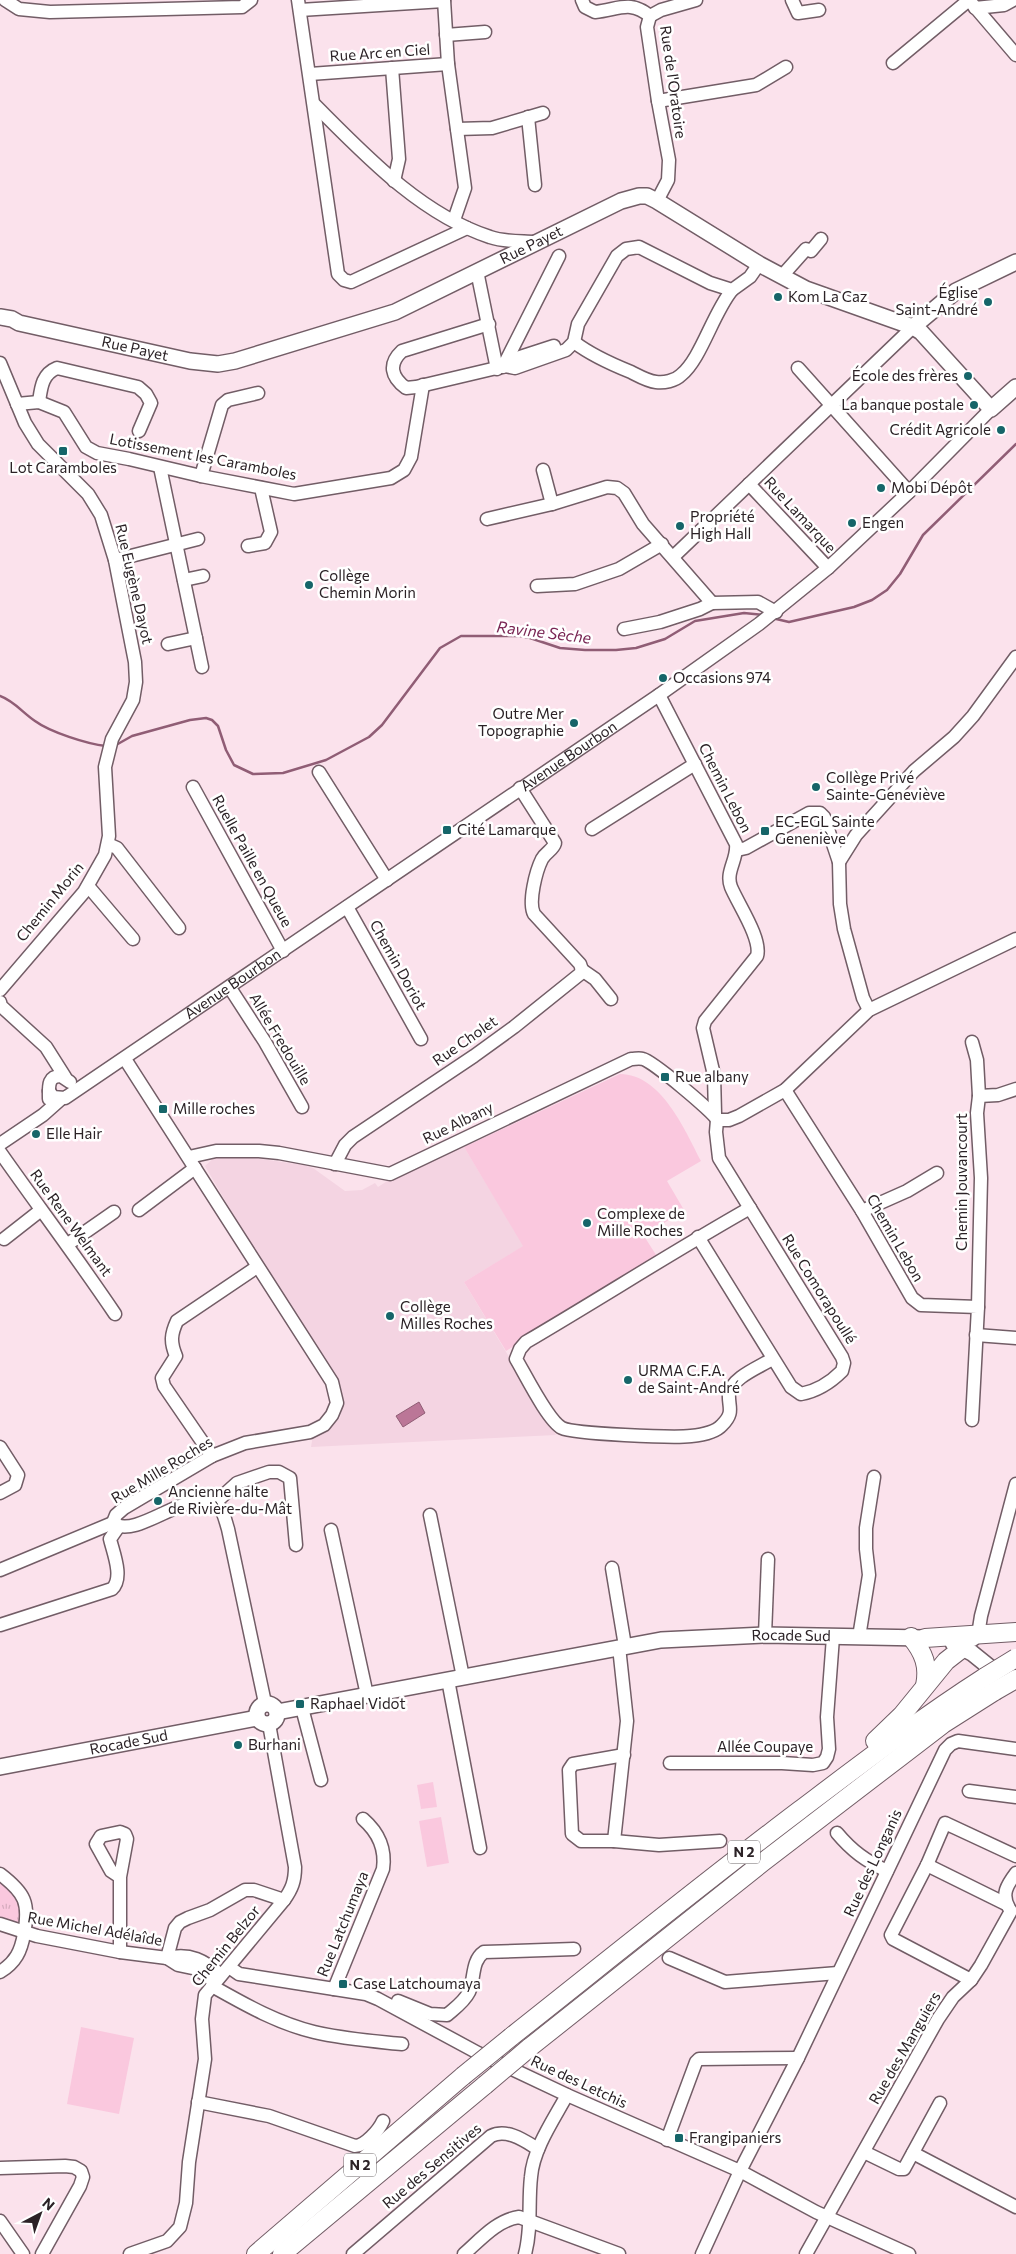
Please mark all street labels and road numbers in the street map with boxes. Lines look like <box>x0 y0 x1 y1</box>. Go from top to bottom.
street label: Rue de l'Oratoire <box>657 24 691 140</box>
street label: Rue Arc en Ciel <box>329 40 431 64</box>
street label: Rue Payet <box>496 221 565 267</box>
street label: Rue Payet <box>100 332 170 364</box>
street label: Lotissement les Caramboles <box>108 429 298 483</box>
street label: Rue Lamarque <box>761 473 841 556</box>
street label: Rue Eugène Dayot <box>112 522 158 646</box>
street label: Avenue Bourbon <box>517 716 620 794</box>
street label: Chemin Lebon <box>696 740 756 835</box>
street label: Ruelle Paille en Queue <box>209 791 297 930</box>
street label: Chemin Morin <box>12 858 87 945</box>
street label: Chemin Doriot <box>367 916 431 1013</box>
street label: Avenue Bourbon <box>181 944 284 1022</box>
street label: Allée Fredouille <box>246 989 315 1088</box>
street label: Rue Cholet <box>429 1011 500 1069</box>
street label: Rue Albany <box>419 1097 496 1147</box>
street label: Chemin Jouvancourt <box>952 1113 970 1251</box>
street label: Rue Rene Welmant <box>27 1165 117 1279</box>
street label: Chemin Lebon <box>864 1191 928 1284</box>
street label: Rue Comorapoullé <box>779 1230 861 1347</box>
street label: Rue Mille Roches <box>108 1432 216 1506</box>
street label: Rocade Sud <box>751 1625 831 1644</box>
street label: Rocade Sud <box>88 1725 169 1758</box>
street label: Allée Coupaye <box>717 1737 813 1755</box>
street label: Rue des Longanis <box>839 1806 905 1919</box>
road number: N 2 <box>728 1840 760 1864</box>
street label: Rue Latchumaya <box>313 1868 371 1979</box>
street label: Chemin Belzor <box>187 1901 263 1990</box>
street label: Rue Michel Adélaîde <box>26 1907 164 1949</box>
street label: Rue des Manguiers <box>865 1988 944 2107</box>
street label: Rue des Letchis <box>528 2051 631 2111</box>
street label: Rue des Sensitives <box>378 2119 485 2212</box>
road number: N 2 <box>344 2154 376 2176</box>

